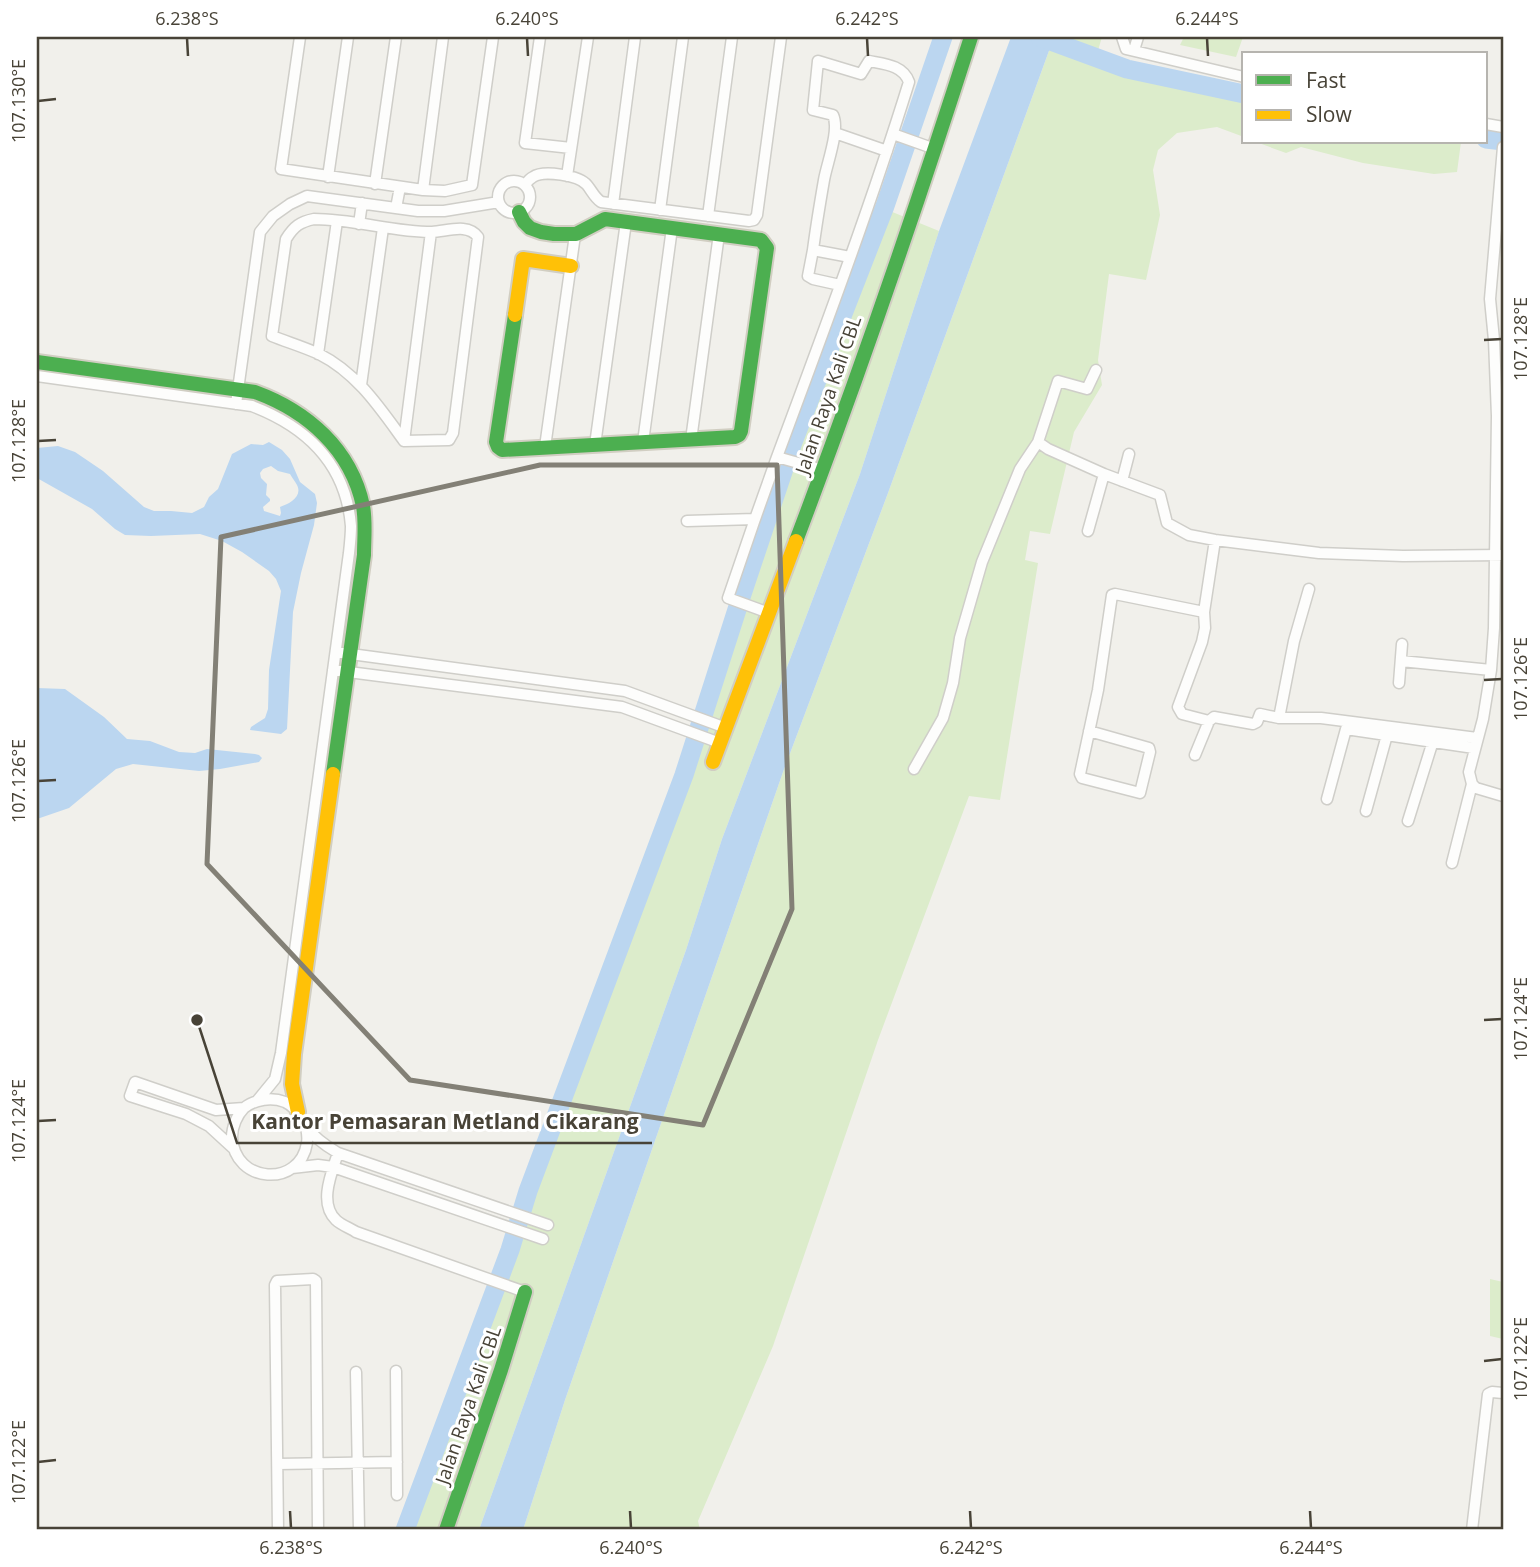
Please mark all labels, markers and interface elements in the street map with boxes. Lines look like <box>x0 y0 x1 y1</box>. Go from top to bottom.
text: 6.238°S <box>155 6 219 30</box>
text: 6.240°S <box>495 6 559 30</box>
text: 6.242°S <box>835 6 899 30</box>
text: 6.244°S <box>1175 6 1239 30</box>
legend <box>1242 52 1488 144</box>
text: 107.130°E <box>6 59 30 143</box>
text: Fast <box>1306 66 1346 94</box>
text: Slow <box>1306 100 1352 128</box>
text: 107.128°E <box>1508 297 1532 381</box>
street label: Jalan Raya Kali CBL <box>788 312 867 479</box>
text: 107.128°E <box>6 399 30 483</box>
text: 107.126°E <box>1508 637 1532 721</box>
text: 107.126°E <box>6 739 30 823</box>
text: 107.124°E <box>1508 977 1532 1061</box>
text: 107.124°E <box>6 1079 30 1163</box>
callout: Kantor Pemasaran Metland Cikarang <box>237 1101 652 1143</box>
text: Kantor Pemasaran Metland Cikarang <box>251 1107 639 1135</box>
text: 107.122°E <box>1508 1317 1532 1401</box>
street label: Jalan Raya Kali CBL <box>428 1322 507 1489</box>
text: 107.122°E <box>6 1420 30 1504</box>
text: 6.238°S <box>259 1535 323 1559</box>
text: 6.240°S <box>599 1535 663 1559</box>
text: 6.242°S <box>939 1535 1003 1559</box>
text: 6.244°S <box>1279 1535 1343 1559</box>

